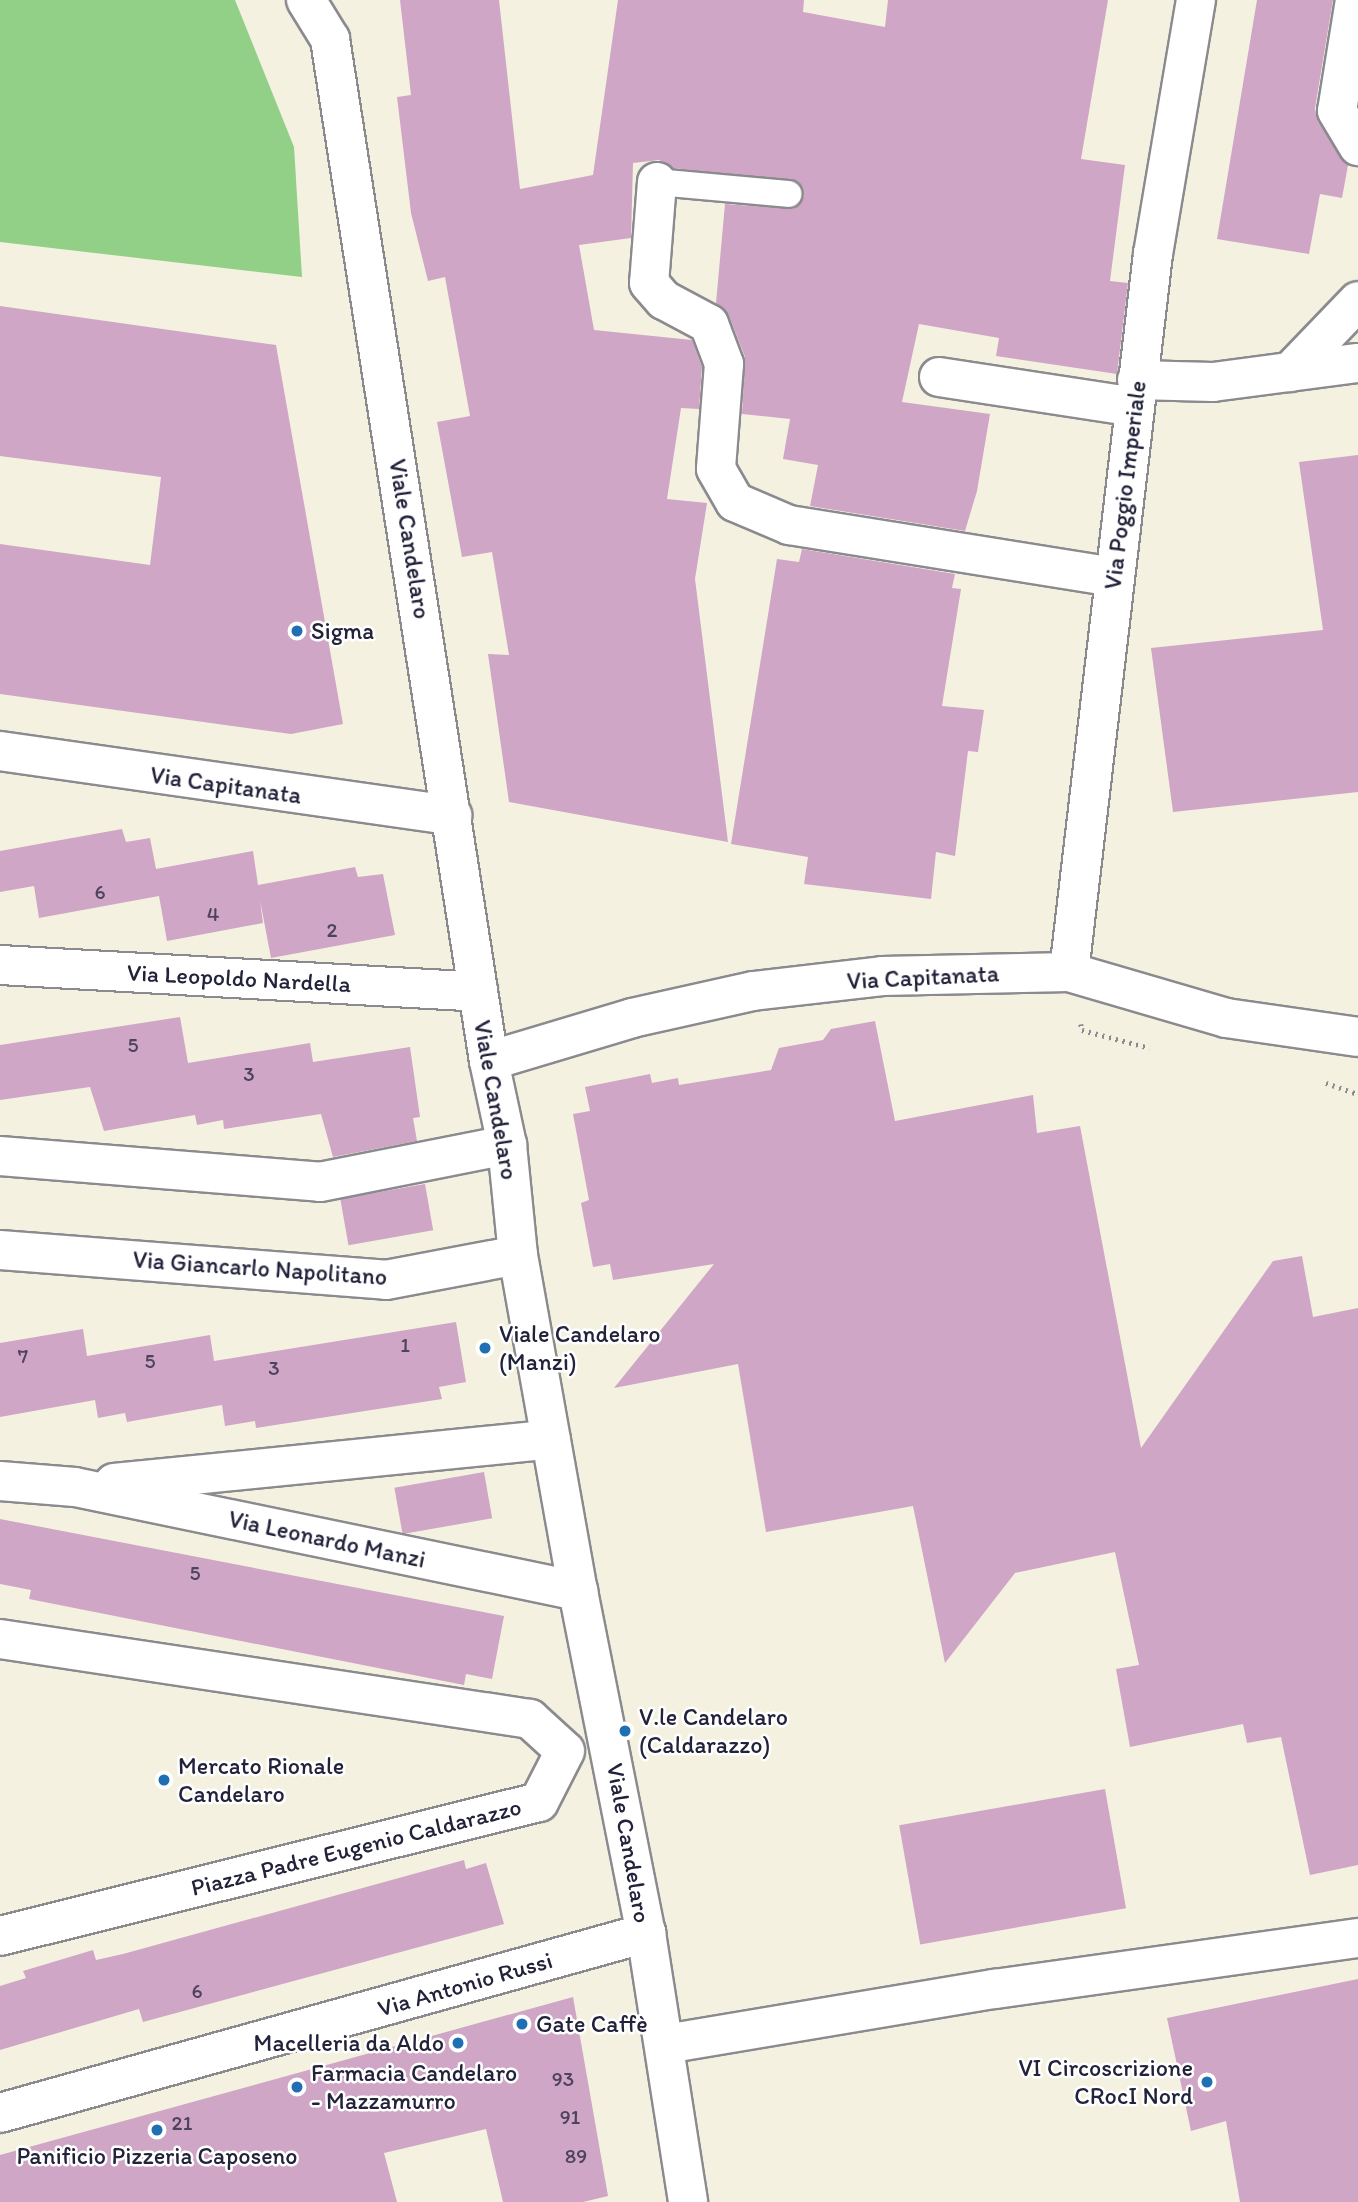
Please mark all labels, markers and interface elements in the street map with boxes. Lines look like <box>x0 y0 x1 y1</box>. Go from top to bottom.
street label: Via Poggio Imperiale <box>1098 379 1152 591</box>
street label: Viale Candelaro <box>383 456 437 622</box>
place label: Sigma <box>311 617 374 645</box>
marker: Sigma <box>289 623 305 639</box>
street label: Via Capitanata <box>148 760 304 810</box>
house number: 6 <box>94 879 106 905</box>
house number: 4 <box>207 901 219 927</box>
house number: 2 <box>326 917 338 943</box>
street label: Via Leopoldo Nardella <box>126 958 352 998</box>
street label: Via Capitanata <box>846 959 1000 995</box>
street label: Viale Candelaro <box>468 1017 524 1183</box>
house number: 5 <box>127 1032 139 1058</box>
house number: 3 <box>243 1061 255 1087</box>
street label: Via Giancarlo Napolitano <box>131 1245 389 1291</box>
place label: Viale Candelaro (Manzi) <box>499 1320 662 1376</box>
house number: 1 <box>400 1332 410 1358</box>
marker: Viale Candelaro (Manzi) <box>477 1340 493 1356</box>
house number: 7 <box>18 1343 28 1369</box>
house number: 5 <box>144 1348 156 1374</box>
house number: 3 <box>268 1355 280 1381</box>
street label: Via Leonardo Manzi <box>226 1504 428 1574</box>
house number: 5 <box>189 1560 201 1586</box>
place label: V.le Candelaro (Caldarazzo) <box>639 1703 789 1759</box>
marker: V.le Candelaro (Caldarazzo) <box>617 1723 633 1739</box>
place label: Mercato Rionale Candelaro <box>178 1752 344 1808</box>
street label: Viale Candelaro <box>601 1760 657 1926</box>
marker: Mercato Rionale Candelaro <box>156 1772 172 1788</box>
street label: Piazza Padre Eugenio Caldarazzo <box>188 1792 524 1902</box>
street label: Via Antonio Russi <box>374 1945 556 2023</box>
house number: 6 <box>191 1978 203 2004</box>
place label: Gate Caffè <box>536 2010 648 2038</box>
marker: Gate Caffè <box>514 2016 530 2032</box>
place label: Macelleria da Aldo <box>254 2029 444 2057</box>
marker: Macelleria da Aldo <box>450 2035 466 2051</box>
place label: VI Circoscrizione CRocI Nord <box>1018 2054 1193 2110</box>
place label: Farmacia Candelaro - Mazzamurro <box>311 2059 518 2115</box>
house number: 93 <box>552 2066 574 2092</box>
marker: VI Circoscrizione CRocI Nord <box>1199 2074 1215 2090</box>
marker: Farmacia Candelaro - Mazzamurro <box>289 2079 305 2095</box>
house number: 91 <box>560 2104 580 2130</box>
house number: 21 <box>172 2110 192 2136</box>
marker: Panificio Pizzeria Caposeno <box>149 2122 165 2138</box>
place label: Panificio Pizzeria Caposeno <box>16 2142 298 2170</box>
house number: 89 <box>565 2143 587 2169</box>

